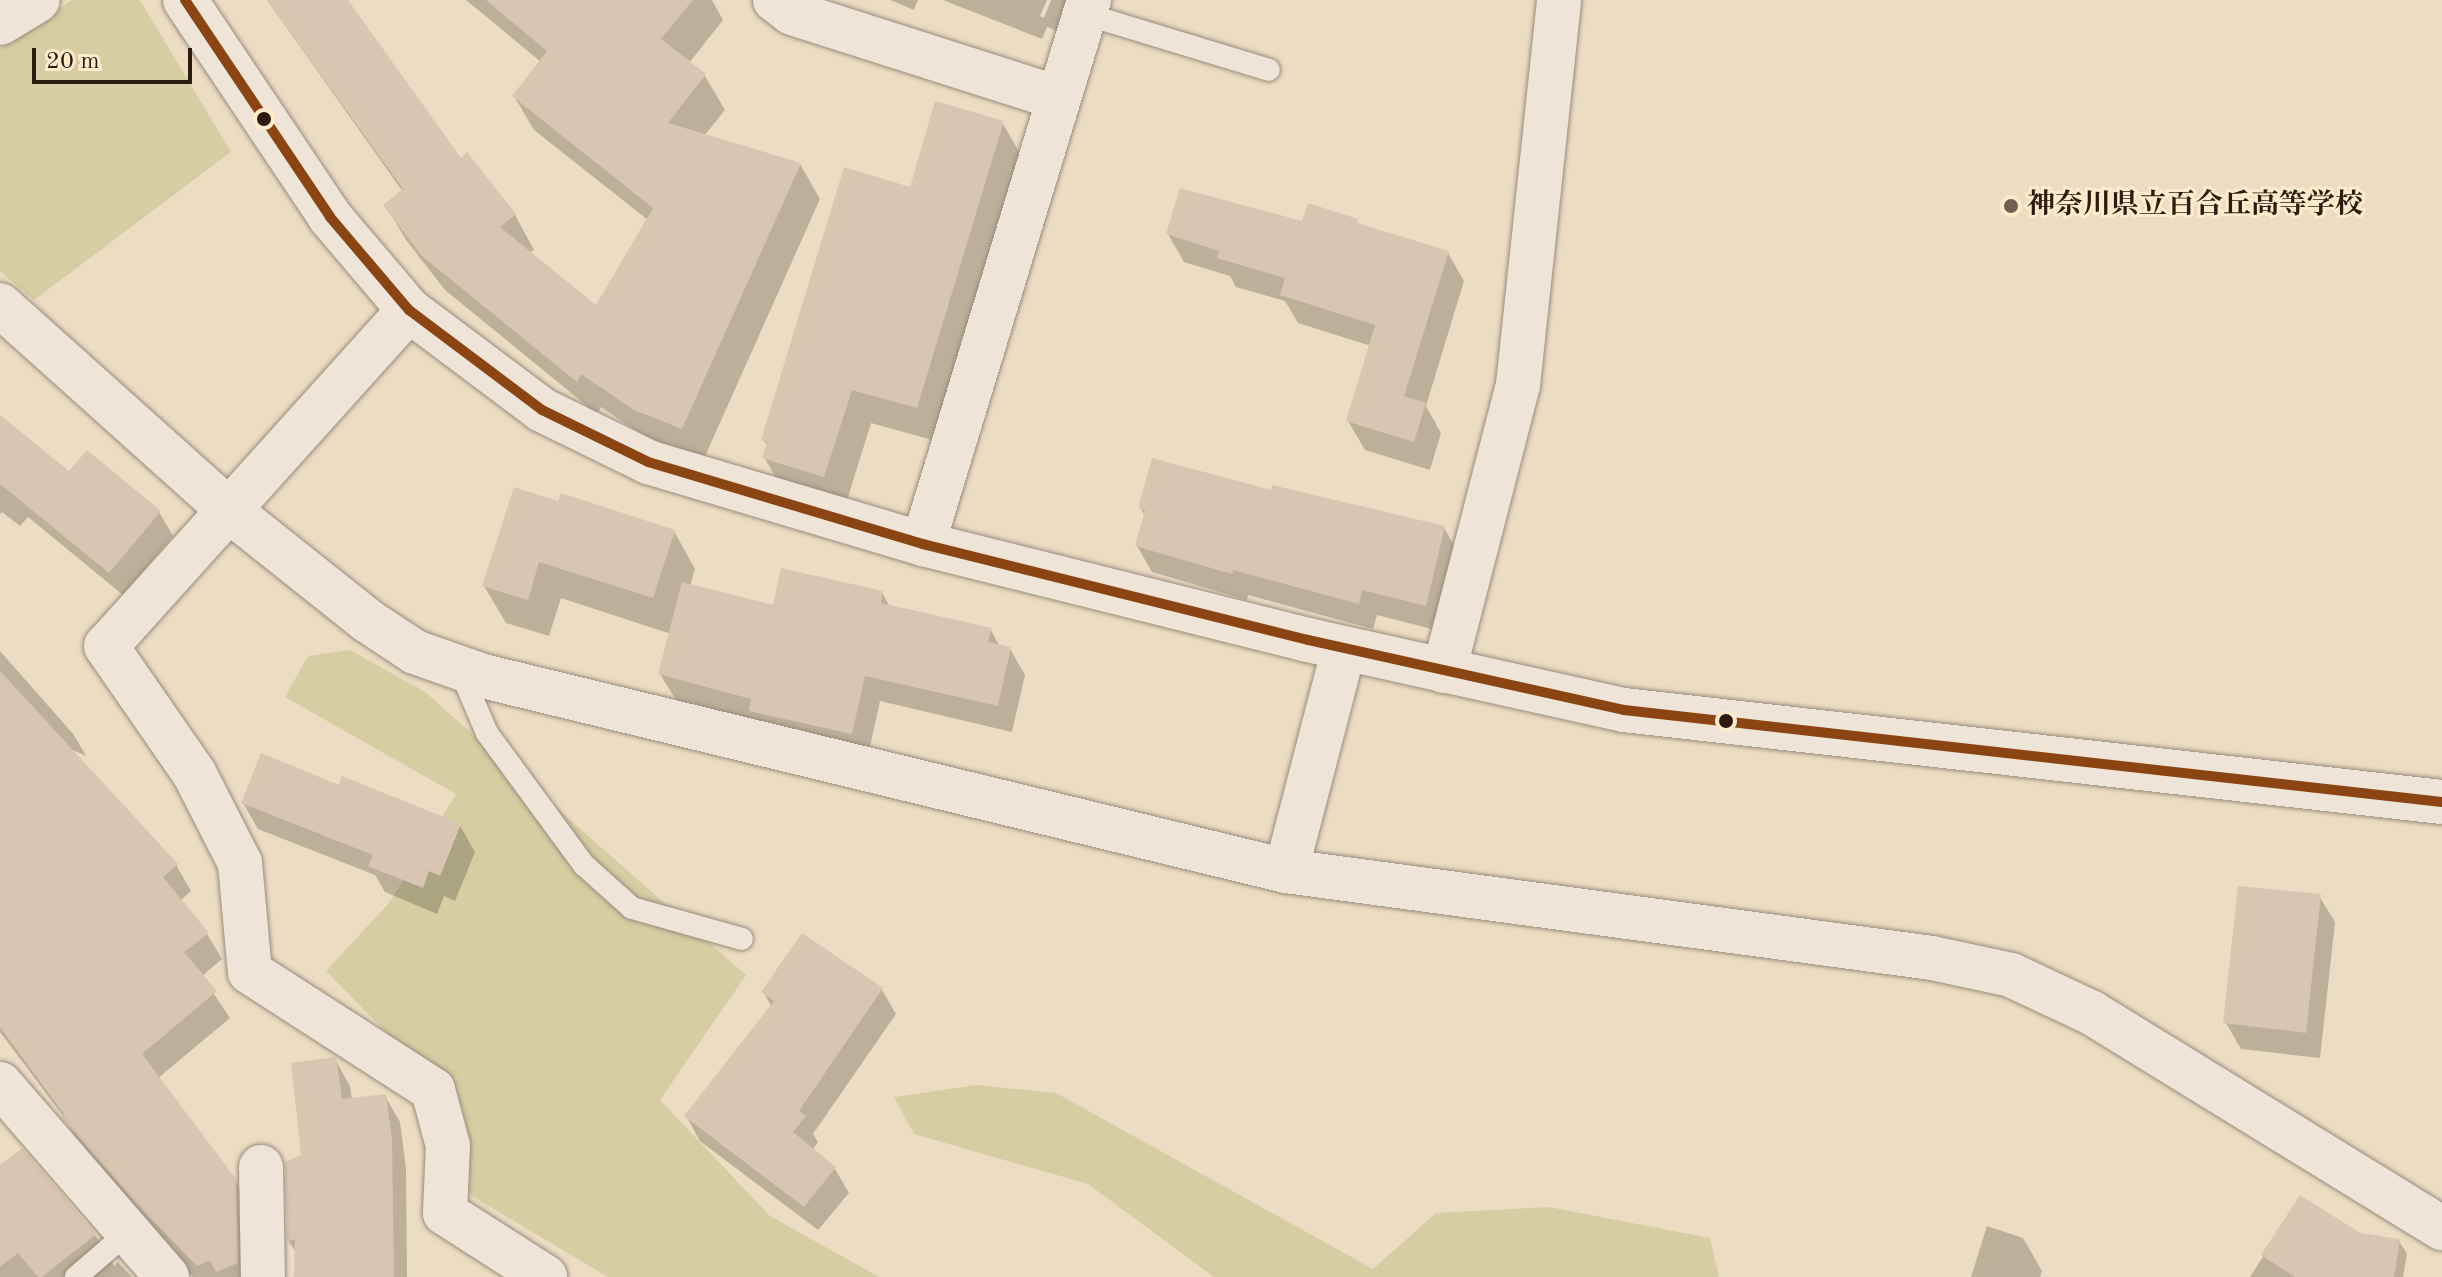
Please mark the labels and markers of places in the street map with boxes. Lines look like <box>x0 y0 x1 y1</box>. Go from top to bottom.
unlabelled marker <box>256 111 272 127</box>
place label: 神奈川県立百合丘高等学校 <box>2027 189 2363 223</box>
marker: 神奈川県立百合丘高等学校 <box>2002 197 2020 215</box>
unlabelled marker <box>1718 713 1734 729</box>

